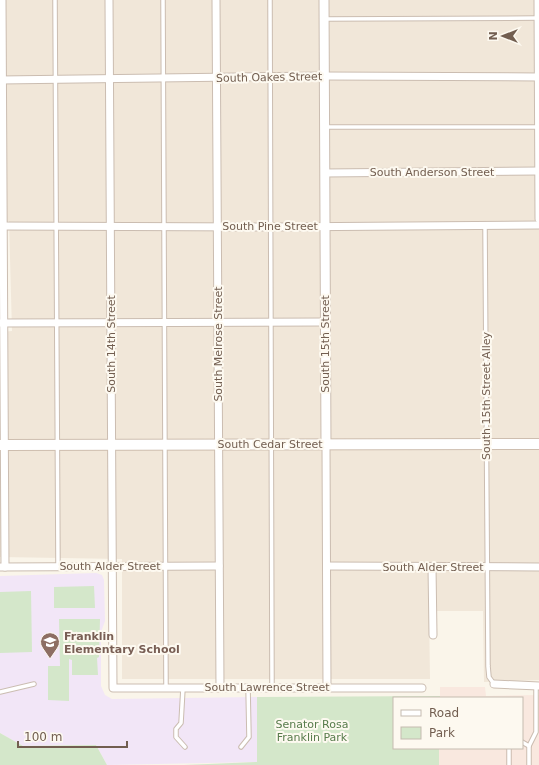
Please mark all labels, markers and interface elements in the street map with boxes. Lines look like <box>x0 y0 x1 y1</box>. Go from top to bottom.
north arrow <box>483 16 523 56</box>
text: N <box>487 31 500 41</box>
street label: South Oakes Street <box>216 70 323 85</box>
street label: South Anderson Street <box>370 166 495 179</box>
street label: South Pine Street <box>222 220 318 233</box>
street label: South Melrose Street <box>212 286 225 402</box>
street label: South 14th Street <box>105 294 118 393</box>
street label: South 15th Street <box>319 294 332 393</box>
street label: South 15th Street Alley <box>480 331 493 460</box>
street label: South Cedar Street <box>217 438 323 451</box>
street label: South Alder Street <box>59 560 161 573</box>
street label: South Alder Street <box>382 561 484 574</box>
place label: Franklin Elementary School <box>64 630 180 656</box>
school or university icon: Franklin Elementary School <box>39 631 61 659</box>
street label: South Lawrence Street <box>204 681 330 694</box>
legend <box>393 697 523 749</box>
text: Road <box>429 706 459 720</box>
park label: Senator Rosa Franklin Park <box>276 718 348 744</box>
scale bar <box>18 723 127 749</box>
text: Park <box>429 726 455 740</box>
text: 100 m <box>24 730 62 744</box>

